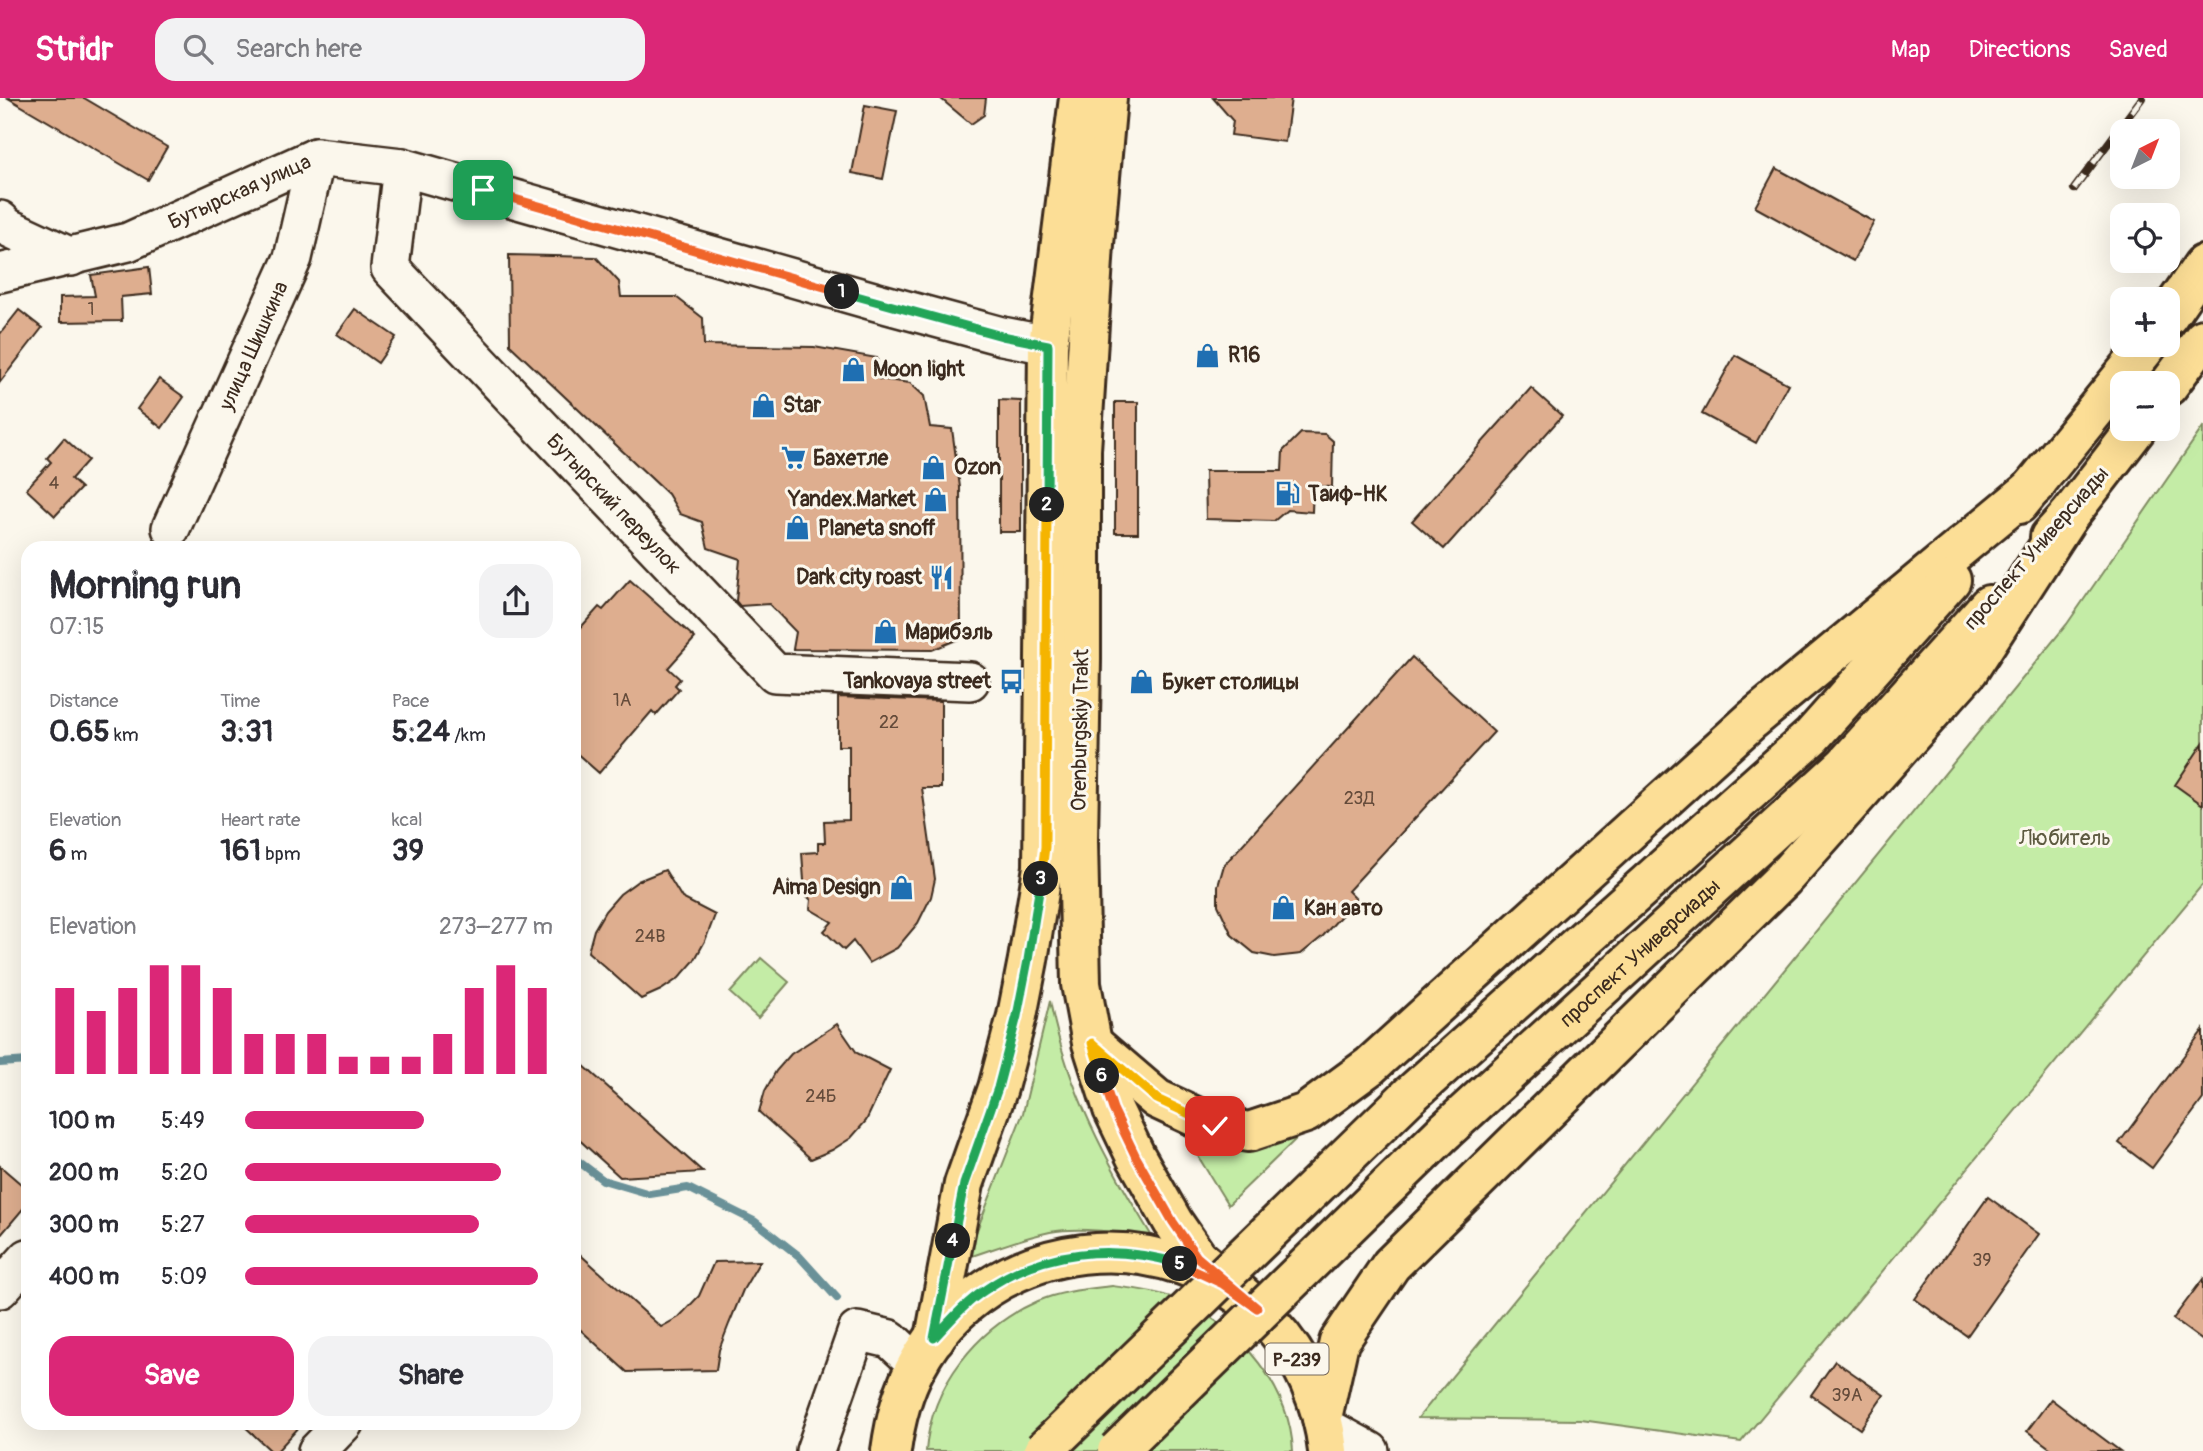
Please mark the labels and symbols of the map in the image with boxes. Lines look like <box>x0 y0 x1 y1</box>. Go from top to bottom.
north arrow <box>2110 119 2180 189</box>
street label: Бутырская улица <box>164 148 315 236</box>
pin <box>453 160 513 220</box>
pin: 1 <box>824 274 860 310</box>
street label: улица Шишкина <box>213 277 295 416</box>
house number: 1 <box>87 298 95 321</box>
shop icon: R16 <box>1194 341 1222 369</box>
place label: R16 <box>1228 342 1261 369</box>
shop icon: Moon light <box>839 355 867 383</box>
place label: Moon light <box>873 356 965 383</box>
shop icon: Star <box>749 391 777 419</box>
place label: Star <box>783 392 821 419</box>
street label: Бутырский переулок <box>540 428 687 580</box>
supermarket icon: Бахетле <box>779 444 807 472</box>
place label: Бахетле <box>813 445 889 472</box>
shop icon: Ozon <box>920 453 948 481</box>
place label: Ozon <box>954 454 1001 481</box>
street label: проспект Универсиады <box>1958 461 2115 636</box>
house number: 4 <box>49 472 60 495</box>
fuel station icon: Таиф-НК <box>1274 480 1302 508</box>
place label: Таиф-НК <box>1307 481 1388 508</box>
shop icon: Yandex.Market <box>922 485 950 513</box>
place label: Yandex.Market <box>788 486 917 513</box>
pin: 2 <box>1030 488 1064 522</box>
shop icon: Planeta snoff <box>784 514 812 542</box>
place label: Planeta snoff <box>818 515 936 542</box>
restaurant icon: Dark city roast <box>928 563 956 591</box>
place label: Dark city roast <box>796 564 923 591</box>
shop icon: Марибэль <box>871 618 899 646</box>
place label: Марибэль <box>905 619 993 646</box>
street label: Orenburgskiy Trakt <box>1066 648 1095 811</box>
bus stop icon: Tankovaya street <box>997 667 1025 695</box>
place label: Tankovaya street <box>842 668 992 695</box>
shop icon: Букет столицы <box>1128 668 1156 696</box>
place label: Букет столицы <box>1162 669 1299 696</box>
house number: 1А <box>613 689 632 712</box>
house number: 22 <box>879 711 899 734</box>
house number: 23Д <box>1344 787 1374 810</box>
park label: Любитель <box>2018 825 2111 852</box>
pin: 3 <box>1024 862 1058 896</box>
shop icon: Aima Design <box>887 873 915 901</box>
street label: проспект Универсиады <box>1554 873 1726 1034</box>
place label: Aima Design <box>772 874 881 901</box>
shop icon: Кан авто <box>1270 894 1298 922</box>
place label: Кан авто <box>1304 895 1383 922</box>
house number: 24В <box>635 925 665 948</box>
pin: 6 <box>1084 1058 1120 1094</box>
house number: 24Б <box>805 1085 837 1108</box>
pin <box>1185 1096 1245 1156</box>
pin: 4 <box>936 1224 970 1258</box>
pin: 5 <box>1162 1246 1198 1282</box>
house number: 39 <box>1972 1249 1992 1272</box>
road number: Р-239 <box>1266 1344 1328 1374</box>
house number: 39А <box>1832 1384 1863 1407</box>

